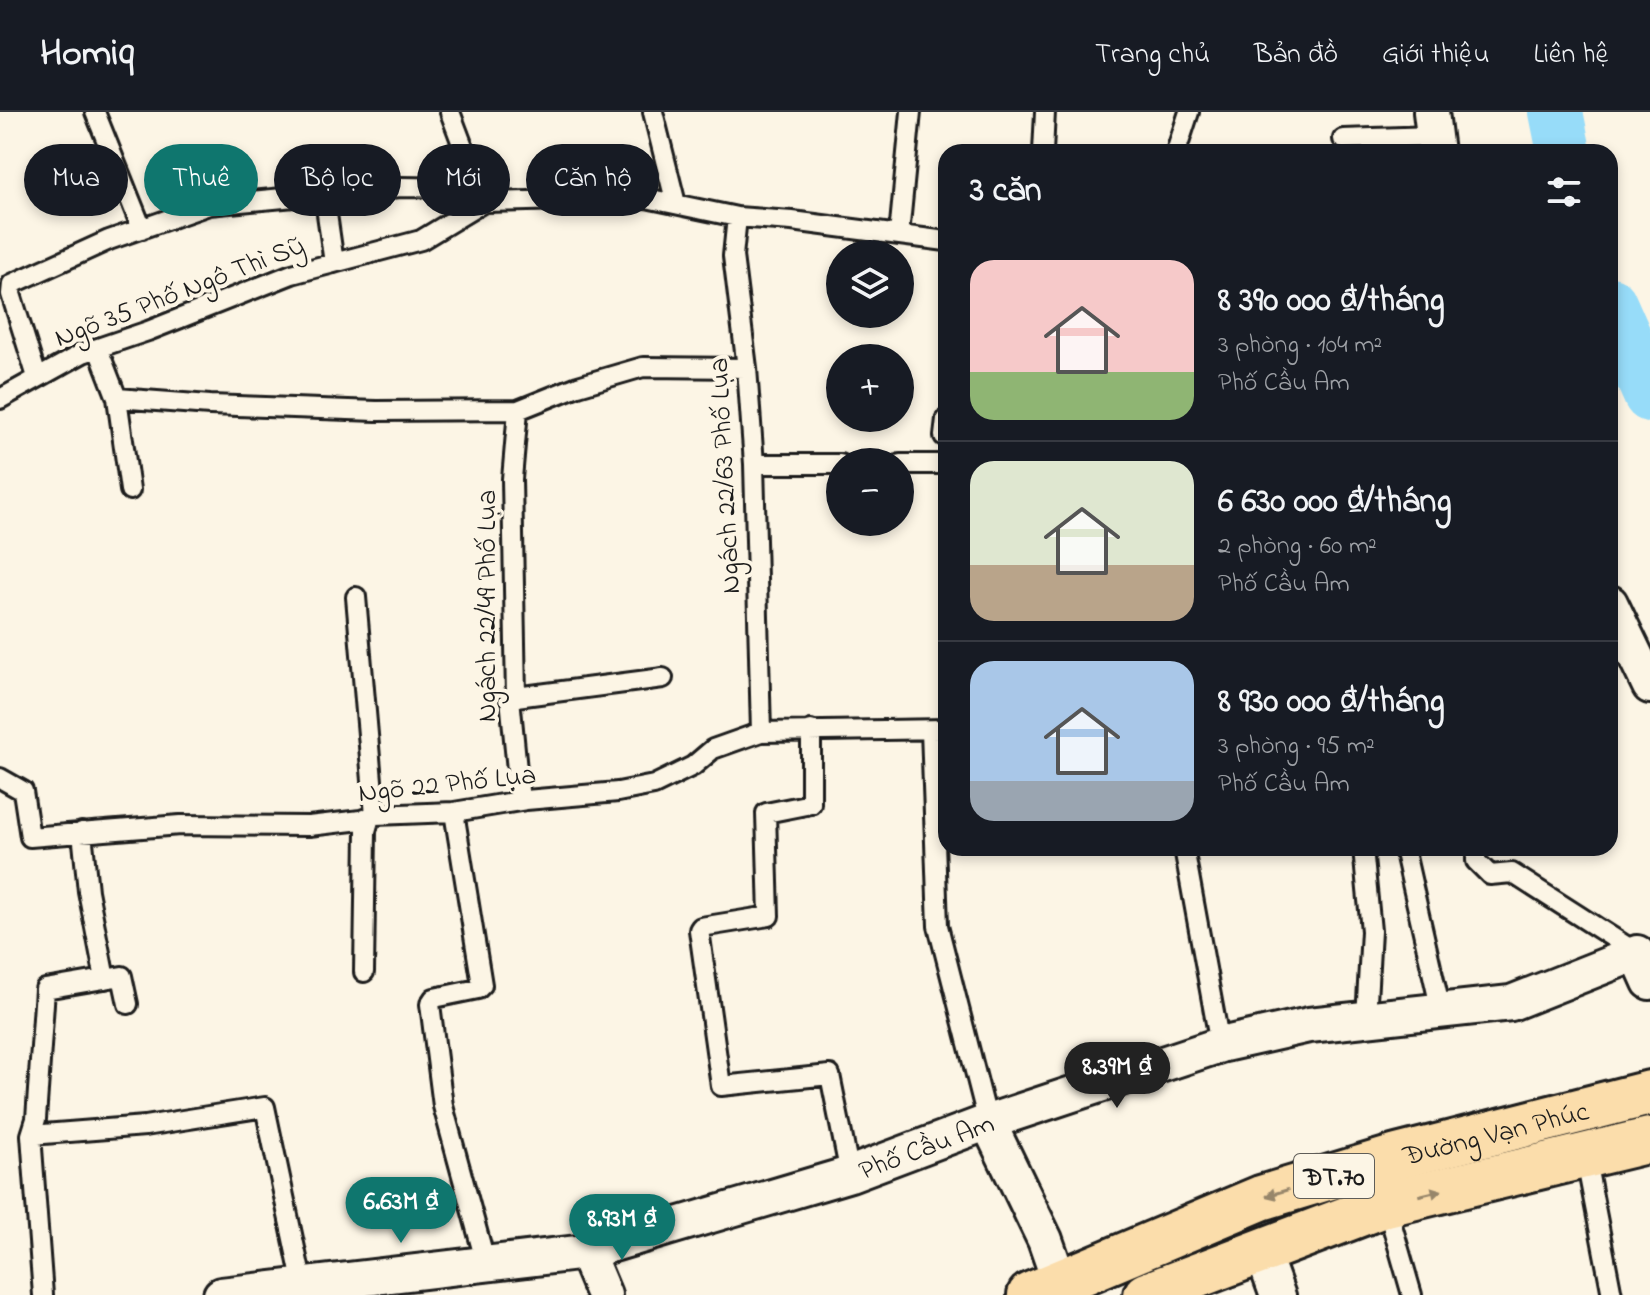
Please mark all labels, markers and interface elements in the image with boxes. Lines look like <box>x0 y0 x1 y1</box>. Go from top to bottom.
text: Homiq <box>40 27 134 83</box>
text: Trang chủ <box>1095 35 1210 76</box>
text: Bản đồ <box>1254 35 1338 76</box>
text: Giới thiệu <box>1382 35 1489 76</box>
text: Liên hệ <box>1533 35 1610 76</box>
chip: Mua <box>24 144 128 216</box>
chip: Thuê <box>144 144 258 216</box>
chip: Bộ lọc <box>274 144 401 216</box>
chip: Mới <box>417 144 510 216</box>
chip: Căn hộ <box>526 144 659 216</box>
text: 3 căn <box>970 167 1042 217</box>
icon: filters <box>1542 170 1586 214</box>
street label: Ngõ 35 Phố Ngô Thì Sỹ <box>49 227 311 360</box>
map controls <box>826 240 914 536</box>
button: layers <box>826 240 914 328</box>
text: 8 390 000 ₫/tháng <box>1218 277 1445 327</box>
icon: home <box>1034 292 1130 388</box>
text: 3 phòng · 104 m² <box>1218 327 1382 365</box>
button: + <box>826 344 914 432</box>
street label: Ngách 22/63 Phố Lụa <box>700 357 753 595</box>
text: Phố Cầu Am <box>1218 365 1350 403</box>
button: − <box>826 448 914 536</box>
text: 6 630 000 ₫/tháng <box>1218 478 1451 528</box>
street label: Ngách 22/49 Phố Lụa <box>468 490 509 722</box>
icon: home <box>1034 493 1130 589</box>
text: 2 phòng · 60 m² <box>1218 528 1377 566</box>
text: Phố Cầu Am <box>1218 566 1350 604</box>
text: 8 930 000 ₫/tháng <box>1218 678 1445 728</box>
icon: home <box>1034 693 1130 789</box>
text: 3 phòng · 95 m² <box>1218 728 1375 766</box>
street label: Ngõ 22 Phố Lụa <box>356 756 538 815</box>
text: Phố Cầu Am <box>1218 766 1350 804</box>
pin: 8.39M ₫ <box>1043 1042 1191 1110</box>
text: 8.39M ₫ <box>1082 1049 1152 1087</box>
street label: Đường Vạn Phúc <box>1398 1092 1594 1179</box>
street label: Phố Cầu Am <box>854 1104 1001 1193</box>
road number: ĐT.70 <box>1294 1154 1374 1198</box>
pin: 6.63M ₫ <box>327 1177 475 1245</box>
text: 6.63M ₫ <box>364 1184 438 1222</box>
one-way arrow <box>1417 1186 1442 1199</box>
one-way arrow <box>1265 1187 1289 1200</box>
pin: 8.93M ₫ <box>548 1194 696 1262</box>
text: 8.93M ₫ <box>587 1201 657 1239</box>

